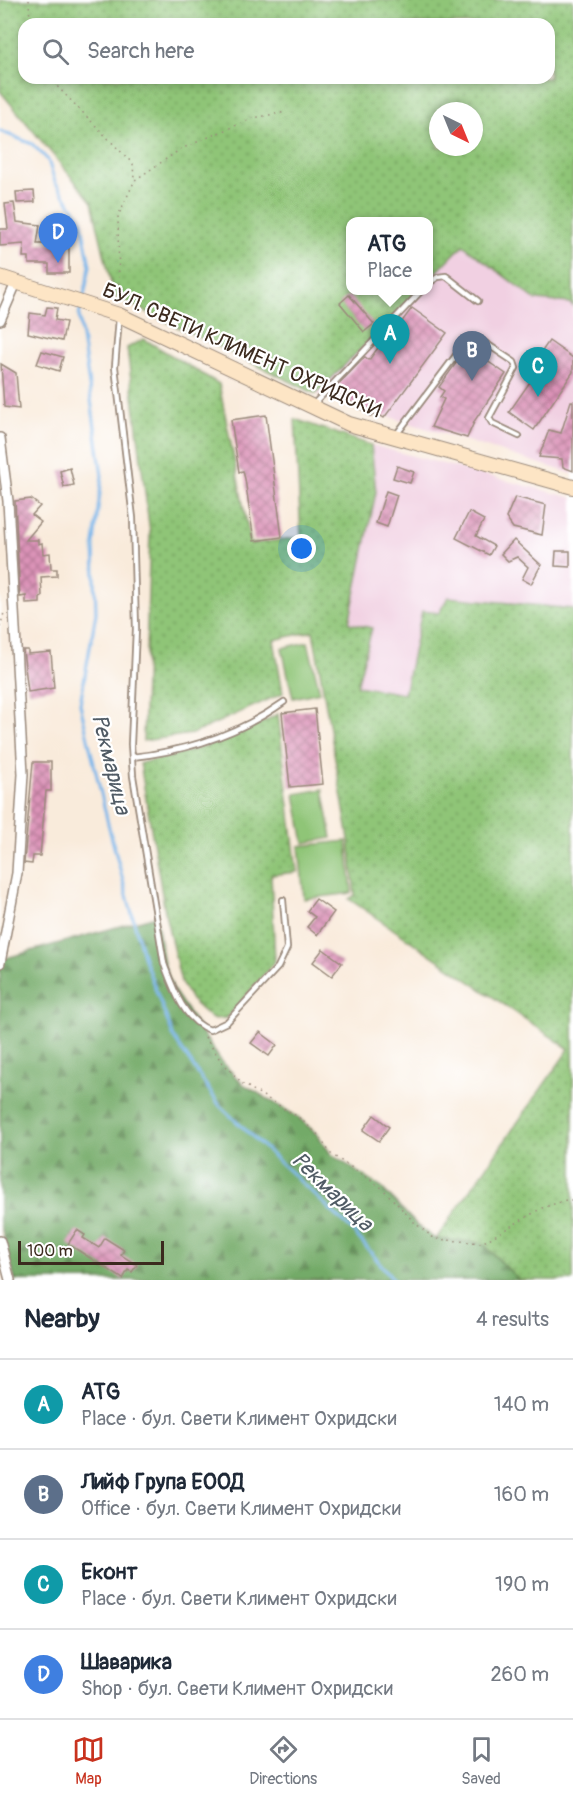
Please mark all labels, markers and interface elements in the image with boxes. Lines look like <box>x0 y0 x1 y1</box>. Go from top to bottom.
search box <box>18 18 555 84</box>
icon: search <box>39 35 72 68</box>
text: Search here <box>87 37 194 65</box>
north arrow <box>429 102 483 156</box>
pin: D <box>38 214 78 263</box>
popup <box>346 217 433 295</box>
text: ATG <box>367 230 406 258</box>
text: Place <box>367 258 412 283</box>
street label: БУЛ. СВЕТИ КЛИМЕНТ ОХРИДСКИ <box>98 277 385 424</box>
pin: A <box>370 314 410 364</box>
pin: B <box>452 332 492 381</box>
pin: C <box>518 348 558 397</box>
your location <box>287 534 316 563</box>
water label: Рекмарица <box>85 711 137 819</box>
water label: Рекмарица <box>286 1146 380 1238</box>
scale bar <box>18 1238 164 1266</box>
text: 100 m <box>27 1241 73 1261</box>
text: Nearby <box>24 1303 100 1335</box>
text: 4 results <box>476 1307 549 1332</box>
text: ATG <box>81 1378 120 1406</box>
text: A <box>37 1392 50 1417</box>
text: 140 m <box>494 1392 549 1417</box>
text: Place · бул. Свети Климент Охридски <box>81 1406 397 1431</box>
text: Лийф Група ЕООД <box>81 1468 244 1496</box>
text: B <box>38 1482 49 1507</box>
text: 160 m <box>494 1482 549 1507</box>
text: Office · бул. Свети Климент Охридски <box>81 1496 401 1521</box>
text: Еконт <box>81 1558 138 1586</box>
text: C <box>37 1572 50 1597</box>
text: 190 m <box>495 1572 549 1597</box>
text: Place · бул. Свети Климент Охридски <box>81 1586 397 1611</box>
text: Шаварика <box>81 1648 172 1676</box>
text: D <box>37 1662 50 1687</box>
text: 260 m <box>490 1662 549 1687</box>
text: Shop · бул. Свети Климент Охридски <box>81 1676 393 1701</box>
tab: Map <box>72 1733 105 1789</box>
tab: Directions <box>249 1733 317 1789</box>
tab: Saved <box>461 1733 501 1789</box>

